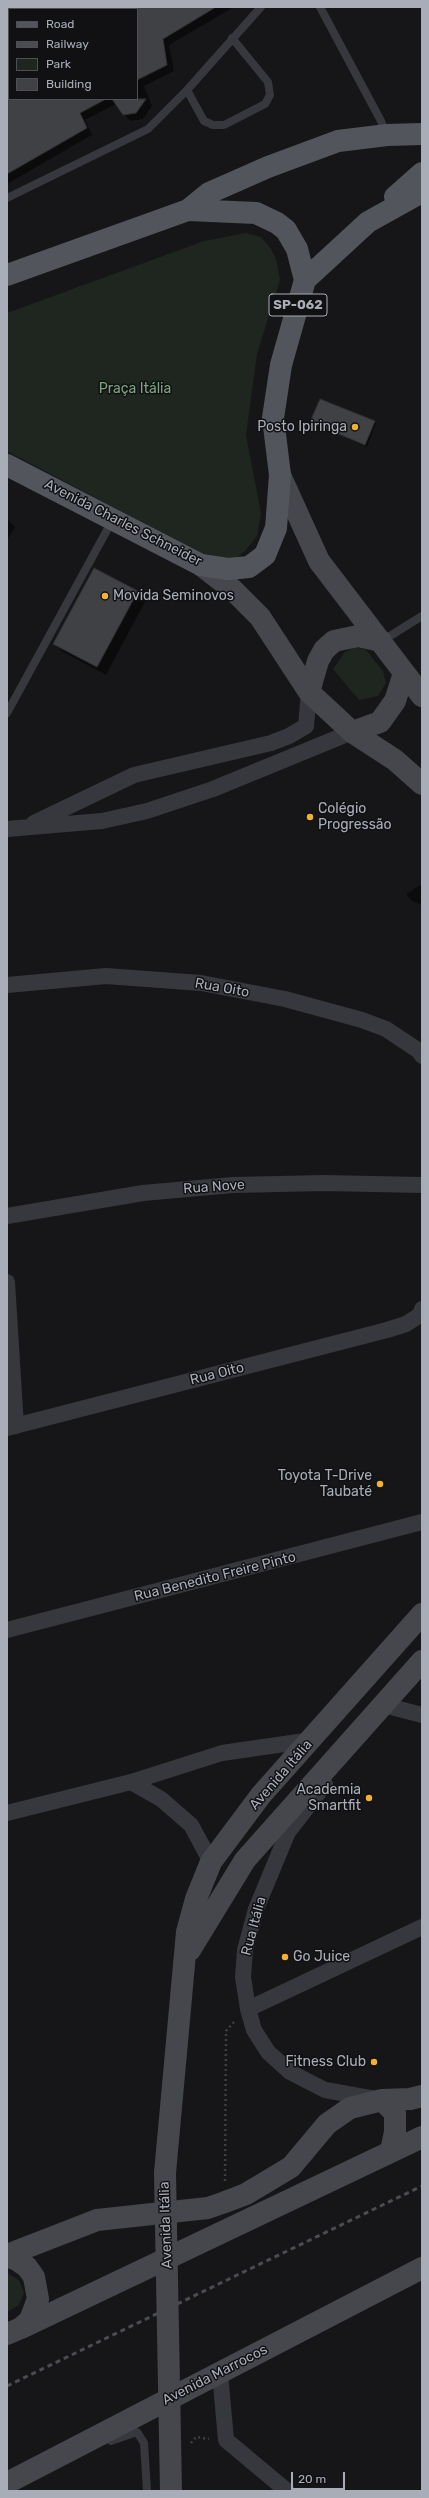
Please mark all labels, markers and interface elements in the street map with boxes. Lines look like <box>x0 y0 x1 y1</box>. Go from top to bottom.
legend <box>8 8 138 100</box>
text: Road <box>46 17 74 31</box>
text: Railway <box>46 37 89 51</box>
text: Park <box>46 57 71 71</box>
text: Building <box>46 77 92 91</box>
road number: SP-062 <box>269 294 327 316</box>
park label: Praça Itália <box>99 381 171 397</box>
place label: Posto Ipiringa <box>257 419 347 435</box>
marker: Posto Ipiringa <box>350 422 360 432</box>
street label: Avenida Charles Schneider <box>41 476 205 570</box>
place label: Movida Seminovos <box>113 588 234 604</box>
marker: Movida Seminovos <box>100 591 110 601</box>
place label: Colégio Progressão <box>318 801 392 834</box>
marker: Colégio Progressão <box>305 812 315 822</box>
street label: Rua Oito <box>193 975 251 1001</box>
street label: Rua Nove <box>183 1176 245 1198</box>
street label: Rua Oito <box>188 1359 246 1389</box>
place label: Toyota T-Drive Taubaté <box>278 1468 372 1500</box>
marker: Toyota T-Drive Taubaté <box>375 1479 385 1489</box>
street label: Rua Benedito Freire Pinto <box>132 1549 298 1605</box>
street label: Avenida Itália <box>246 1737 316 1813</box>
place label: Academia Smartfit <box>297 1782 361 1814</box>
marker: Academia Smartfit <box>364 1793 374 1803</box>
street label: Rua Itália <box>238 1895 270 1957</box>
place label: Go Juice <box>293 1949 350 1965</box>
marker: Go Juice <box>280 1952 290 1962</box>
place label: Fitness Club <box>285 2054 366 2070</box>
marker: Fitness Club <box>369 2057 379 2067</box>
street label: Avenida Itália <box>156 2181 176 2269</box>
street label: Avenida Marrocos <box>160 2341 270 2409</box>
scale bar <box>293 2464 347 2490</box>
text: 20 m <box>298 2472 326 2486</box>

